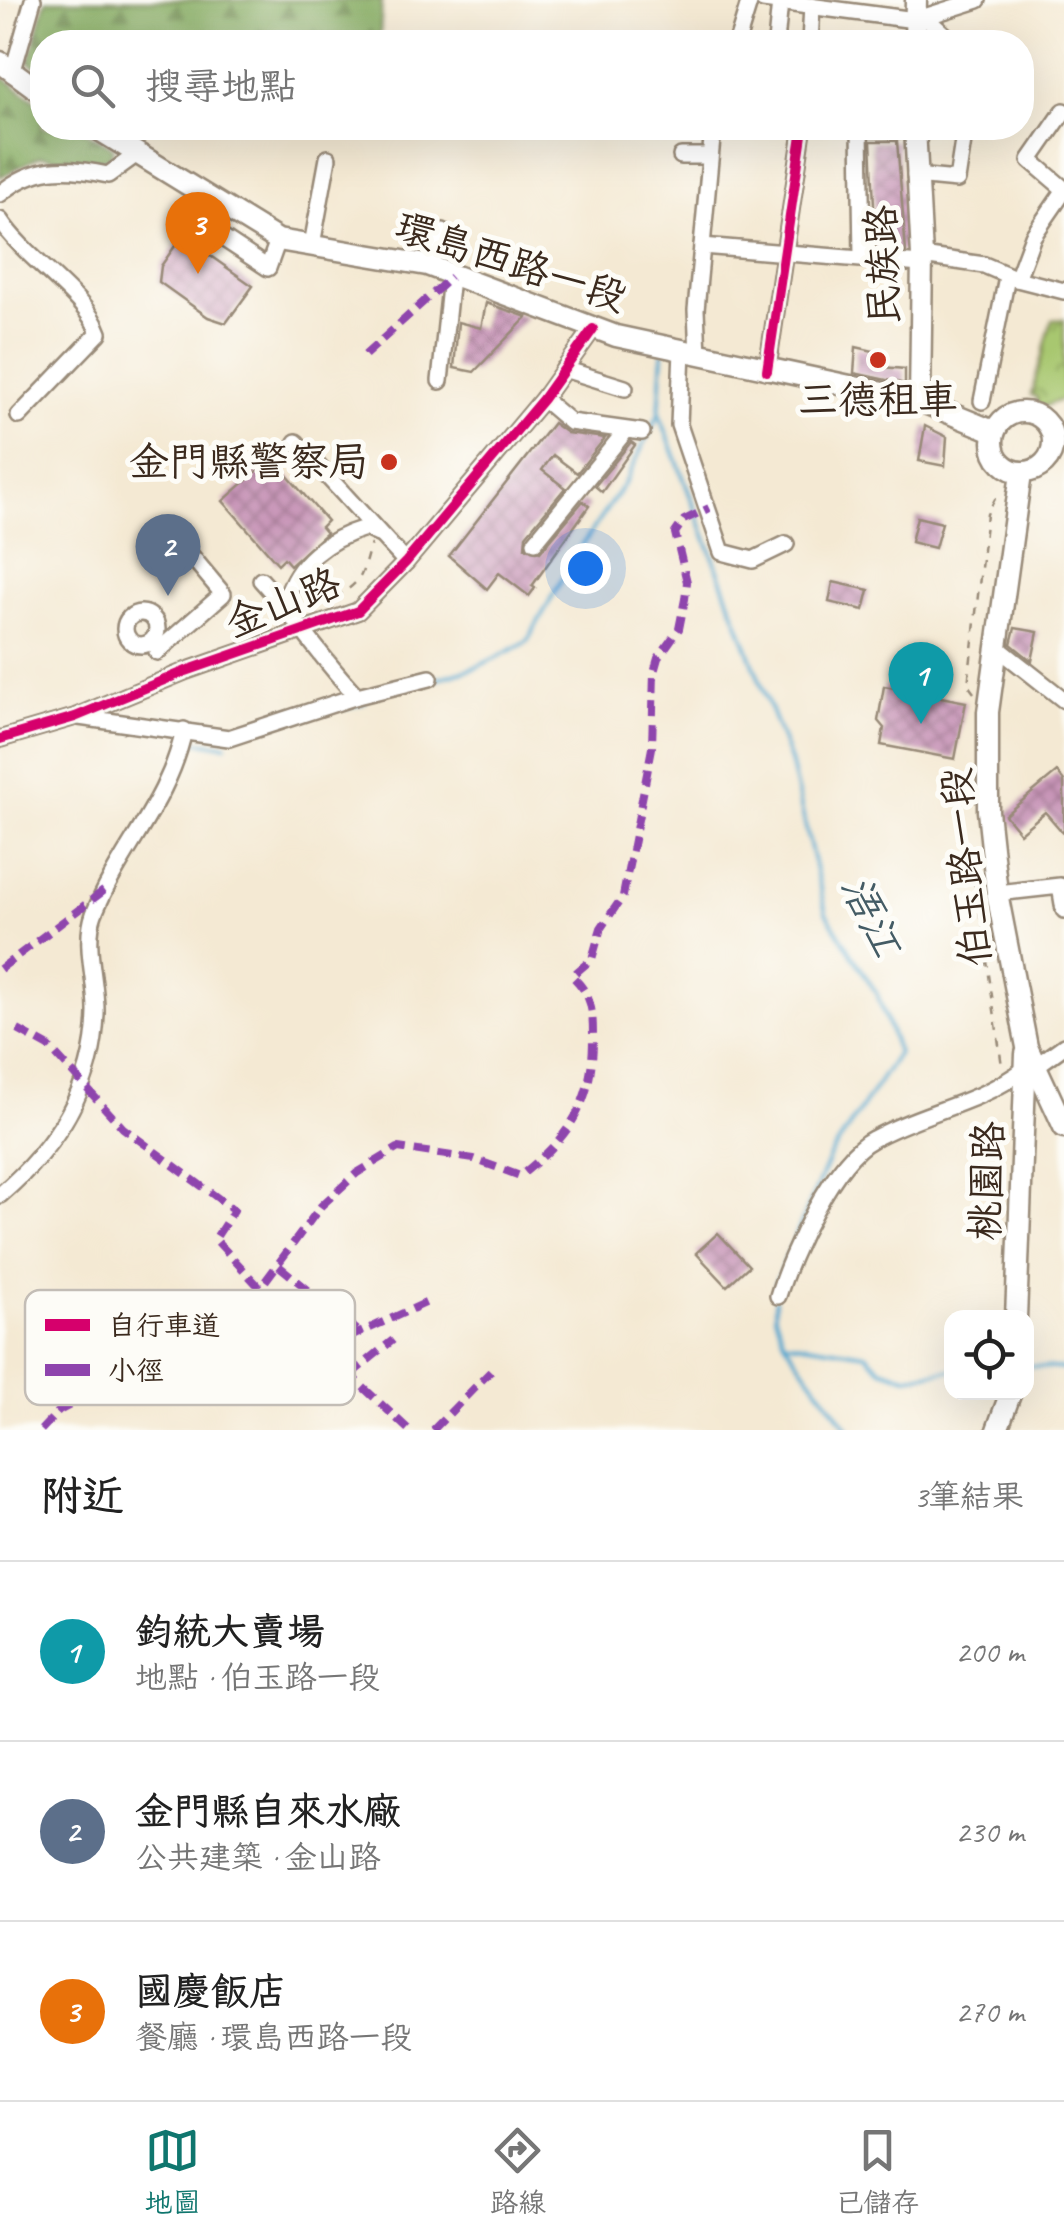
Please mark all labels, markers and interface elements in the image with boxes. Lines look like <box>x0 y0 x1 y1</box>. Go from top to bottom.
search box <box>30 30 1034 140</box>
icon: search <box>65 58 120 113</box>
text: 搜尋地點 <box>145 63 297 110</box>
pin: 3 <box>166 192 230 274</box>
street label: 環島西路一段 <box>389 201 633 323</box>
street label: 民族路 <box>856 204 910 326</box>
marker: 三德租車 <box>867 349 889 371</box>
place label: 三德租車 <box>798 375 958 425</box>
place label: 金門縣警察局 <box>129 437 369 487</box>
marker: 金門縣警察局 <box>378 451 400 473</box>
pin: 2 <box>136 514 200 596</box>
your location <box>560 543 611 594</box>
street label: 金山路 <box>218 557 348 649</box>
pin: 1 <box>888 642 954 724</box>
street label: 伯玉路一段 <box>931 765 1001 969</box>
water label: 浯江 <box>829 867 914 967</box>
street label: 桃園路 <box>960 1120 1014 1242</box>
legend <box>25 1290 355 1405</box>
text: 自行車道 <box>108 1308 220 1343</box>
map controls <box>944 1310 1034 1400</box>
button: locate <box>944 1310 1034 1400</box>
text: 小徑 <box>108 1353 164 1388</box>
text: 附近 <box>40 1470 124 1523</box>
text: 3筆結果 <box>914 1476 1024 1517</box>
text: 鈞統大賣場 <box>135 1608 325 1655</box>
text: 1 <box>65 1631 80 1672</box>
text: 200 m <box>955 1631 1024 1672</box>
text: 地點 · 伯玉路一段 <box>135 1657 380 1698</box>
text: 金門縣自來水廠 <box>135 1788 401 1835</box>
text: 2 <box>65 1811 80 1852</box>
text: 230 m <box>955 1811 1024 1852</box>
text: 公共建築 · 金山路 <box>135 1837 380 1878</box>
text: 國慶飯店 <box>135 1968 287 2015</box>
text: 3 <box>65 1991 80 2032</box>
text: 270 m <box>955 1991 1024 2032</box>
text: 餐廳 · 環島西路一段 <box>135 2017 412 2058</box>
tab: 地圖 <box>145 2123 201 2220</box>
tab: 路線 <box>490 2123 546 2220</box>
tab: 已儲存 <box>835 2123 919 2220</box>

